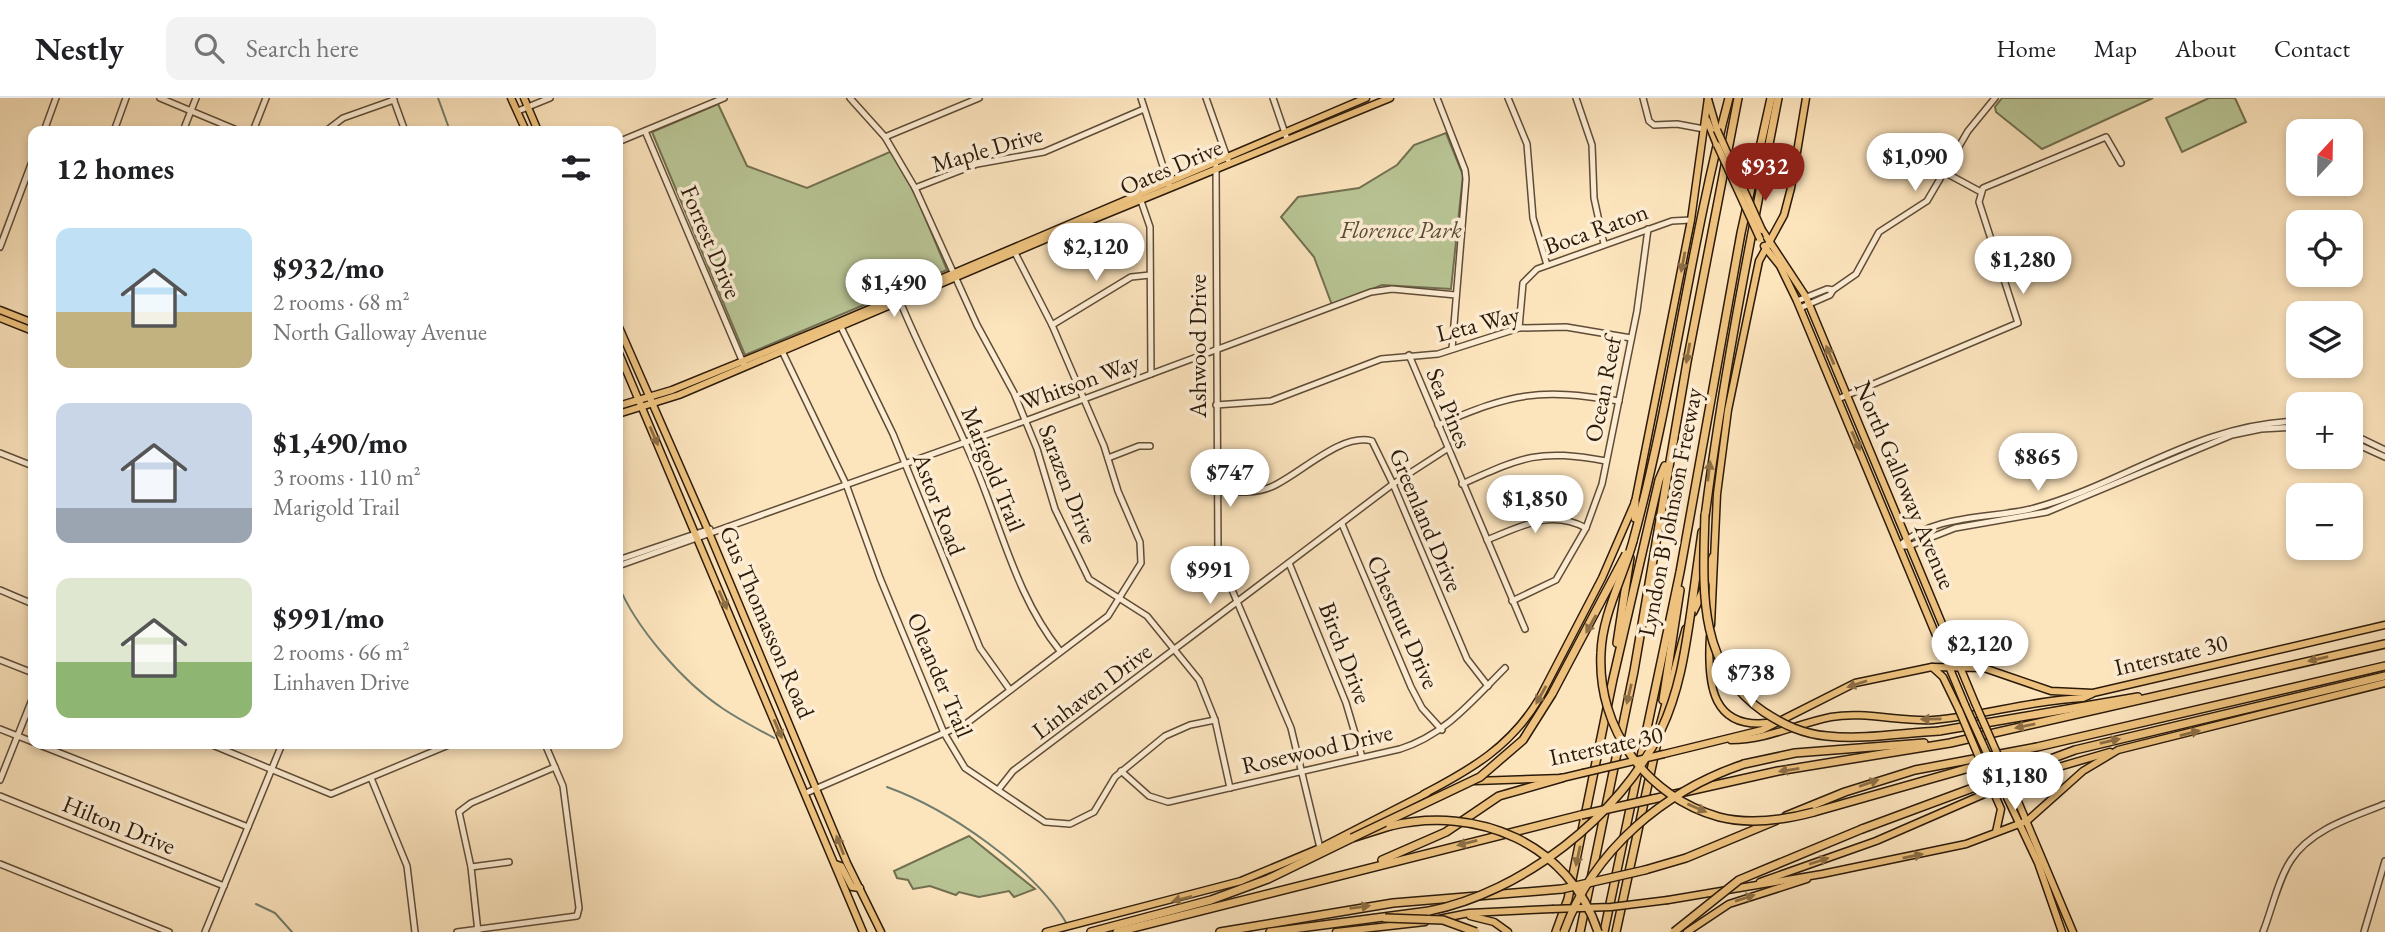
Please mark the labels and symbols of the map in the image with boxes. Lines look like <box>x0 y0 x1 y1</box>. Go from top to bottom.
street label: Maple Drive <box>928 118 1046 179</box>
north arrow <box>2286 119 2362 196</box>
street label: Oates Drive <box>1115 131 1227 202</box>
pin: $1,090 <box>1858 134 1972 193</box>
pin: $932 <box>1724 144 1806 203</box>
street label: Forrest Drive <box>674 180 749 303</box>
street label: Boca Raton <box>1540 195 1652 262</box>
park label: Florence Park <box>1339 214 1462 245</box>
pin: $2,120 <box>1039 223 1153 283</box>
pin: $1,280 <box>1966 236 2080 296</box>
one-way arrow <box>1678 251 1689 273</box>
pin: $1,490 <box>837 260 951 319</box>
street label: Ashwood Drive <box>1182 274 1213 419</box>
street label: Leta Way <box>1433 298 1523 349</box>
street label: Ocean Reef <box>1577 330 1629 444</box>
one-way arrow <box>1682 342 1693 364</box>
one-way arrow <box>1824 345 1835 366</box>
street label: Whitson Way <box>1016 346 1144 417</box>
street label: Sea Pines <box>1419 363 1480 452</box>
street label: North Galloway Avenue <box>1848 376 1963 594</box>
street label: Lyndon B Johnson Freeway <box>1630 384 1709 639</box>
street label: Marigold Trail <box>954 402 1033 536</box>
street label: Sarazen Drive <box>1032 420 1105 548</box>
one-way arrow <box>649 426 660 447</box>
one-way arrow <box>1851 430 1862 451</box>
pin: $865 <box>1997 434 2079 493</box>
street label: Greenland Drive <box>1382 443 1471 596</box>
street label: Astor Road <box>905 447 973 560</box>
pin: $747 <box>1189 450 1271 509</box>
one-way arrow <box>1704 460 1715 482</box>
pin: $1,850 <box>1478 476 1592 535</box>
street label: Gus Thomasson Road <box>713 521 822 724</box>
pin: $991 <box>1169 546 1251 606</box>
street label: Chestnut Drive <box>1360 550 1447 693</box>
one-way arrow <box>718 590 729 611</box>
street label: Birch Drive <box>1312 598 1379 708</box>
street label: Oleander Trail <box>900 608 981 742</box>
one-way arrow <box>1585 614 1597 634</box>
pin: $2,120 <box>1923 620 2037 680</box>
street label: Interstate 30 <box>2111 626 2231 683</box>
street label: Linhaven Drive <box>1026 635 1158 746</box>
pin: $738 <box>1710 650 1792 709</box>
one-way arrow <box>2307 653 2329 664</box>
one-way arrow <box>1846 679 1867 690</box>
one-way arrow <box>1623 683 1634 705</box>
one-way arrow <box>1535 685 1547 705</box>
one-way arrow <box>1920 713 1942 725</box>
street label: Rosewood Drive <box>1238 716 1395 781</box>
street label: Interstate 30 <box>1546 718 1666 773</box>
one-way arrow <box>772 719 784 739</box>
one-way arrow <box>2014 721 2036 732</box>
one-way arrow <box>2179 727 2201 738</box>
one-way arrow <box>2100 735 2122 746</box>
pin: $1,180 <box>1958 752 2072 812</box>
one-way arrow <box>1778 765 1800 776</box>
one-way arrow <box>1858 778 1879 788</box>
street label: Hilton Drive <box>58 788 180 861</box>
one-way arrow <box>1687 802 1707 814</box>
one-way arrow <box>834 834 845 855</box>
one-way arrow <box>1456 838 1478 849</box>
one-way arrow <box>1572 845 1583 867</box>
one-way arrow <box>1902 850 1924 861</box>
one-way arrow <box>1809 856 1830 866</box>
one-way arrow <box>1735 892 1756 903</box>
one-way arrow <box>1171 894 1193 905</box>
one-way arrow <box>1349 902 1371 913</box>

